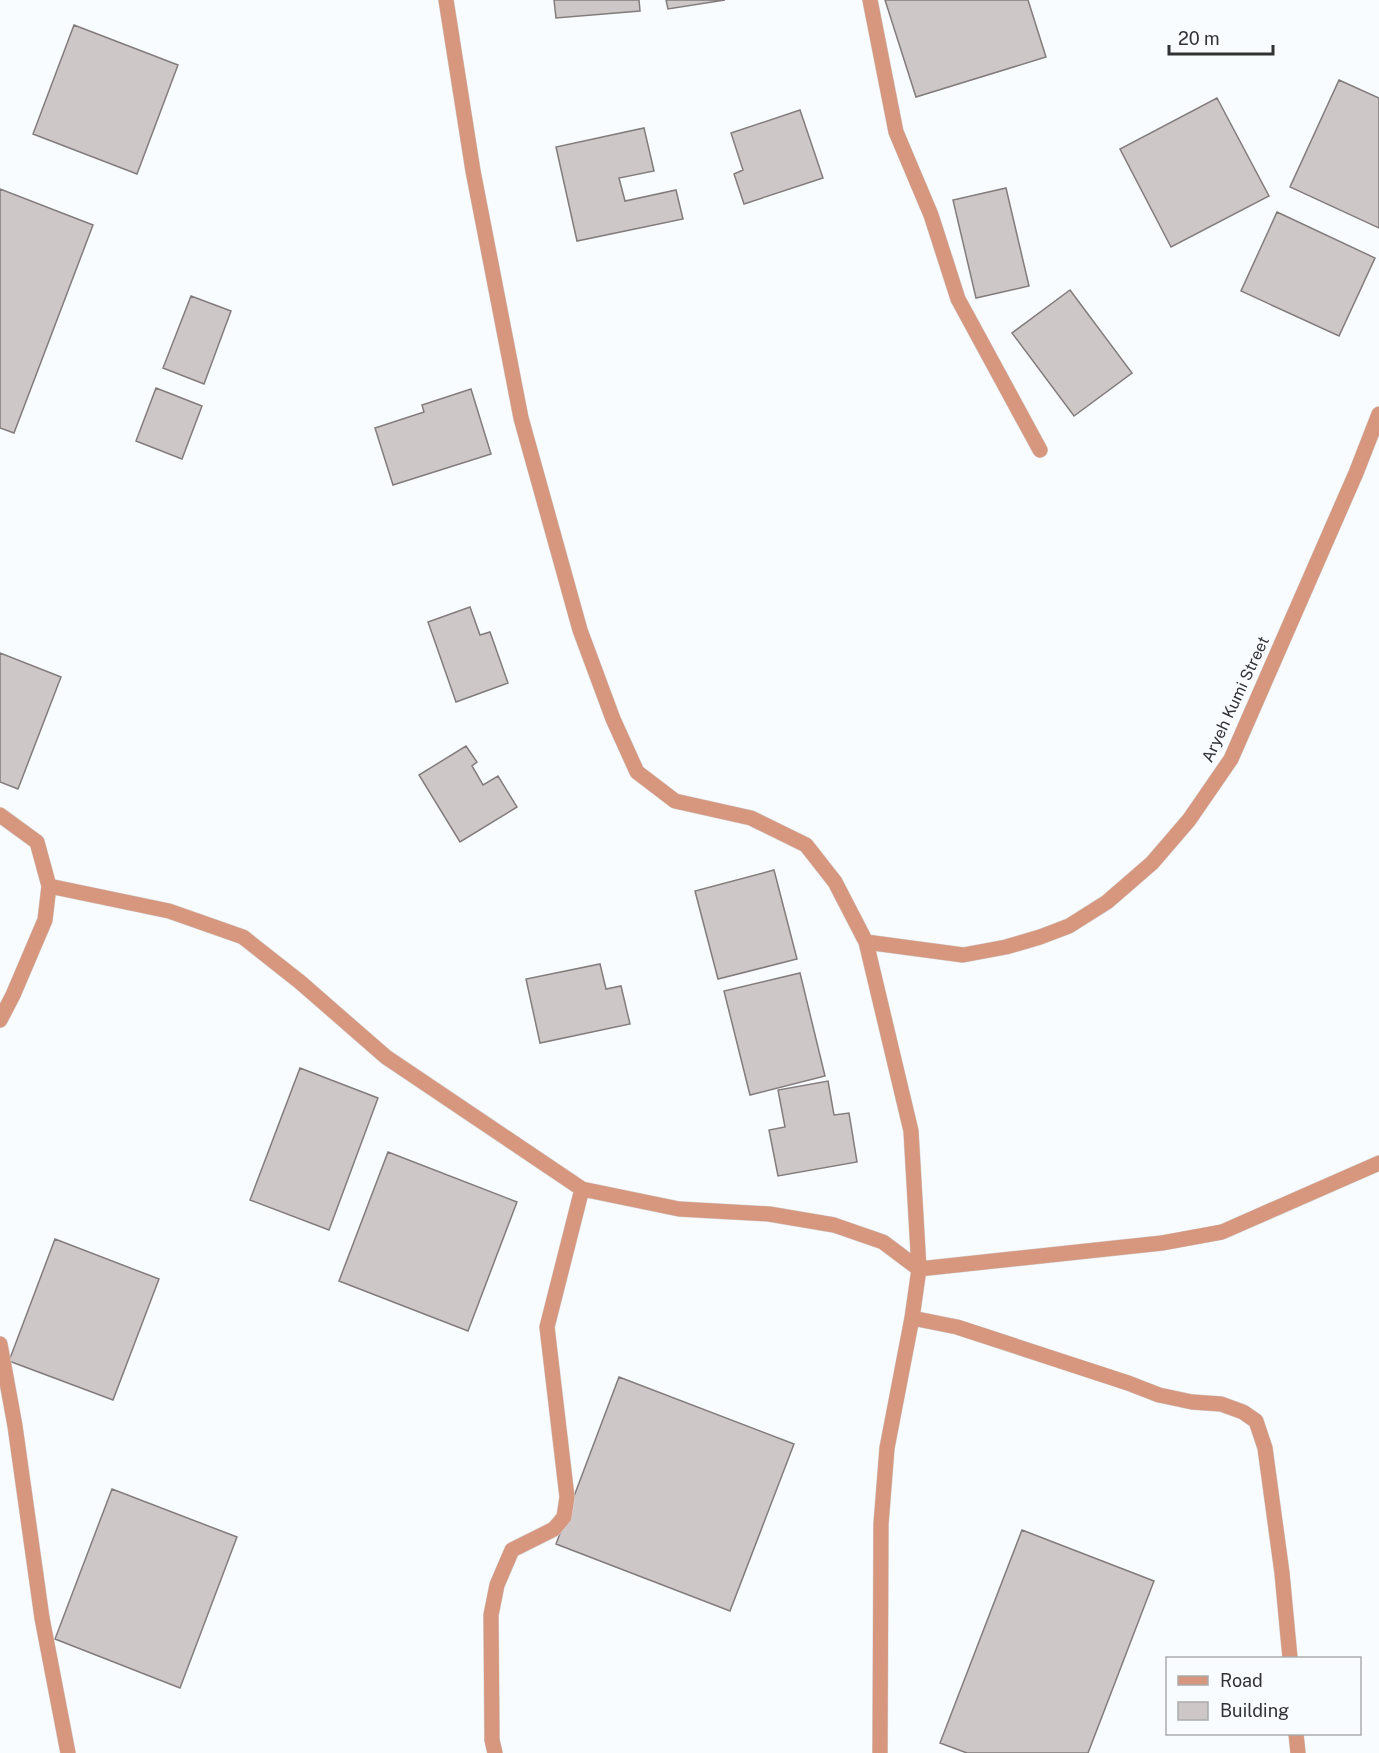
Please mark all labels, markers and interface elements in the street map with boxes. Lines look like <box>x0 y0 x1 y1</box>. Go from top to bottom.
scale bar <box>1169 18 1272 56</box>
text: 20 m <box>1178 28 1220 49</box>
street label: Aryeh Kumi Street <box>1198 633 1273 765</box>
legend <box>1166 1657 1361 1735</box>
text: Road <box>1220 1670 1263 1691</box>
text: Building <box>1220 1700 1289 1721</box>

